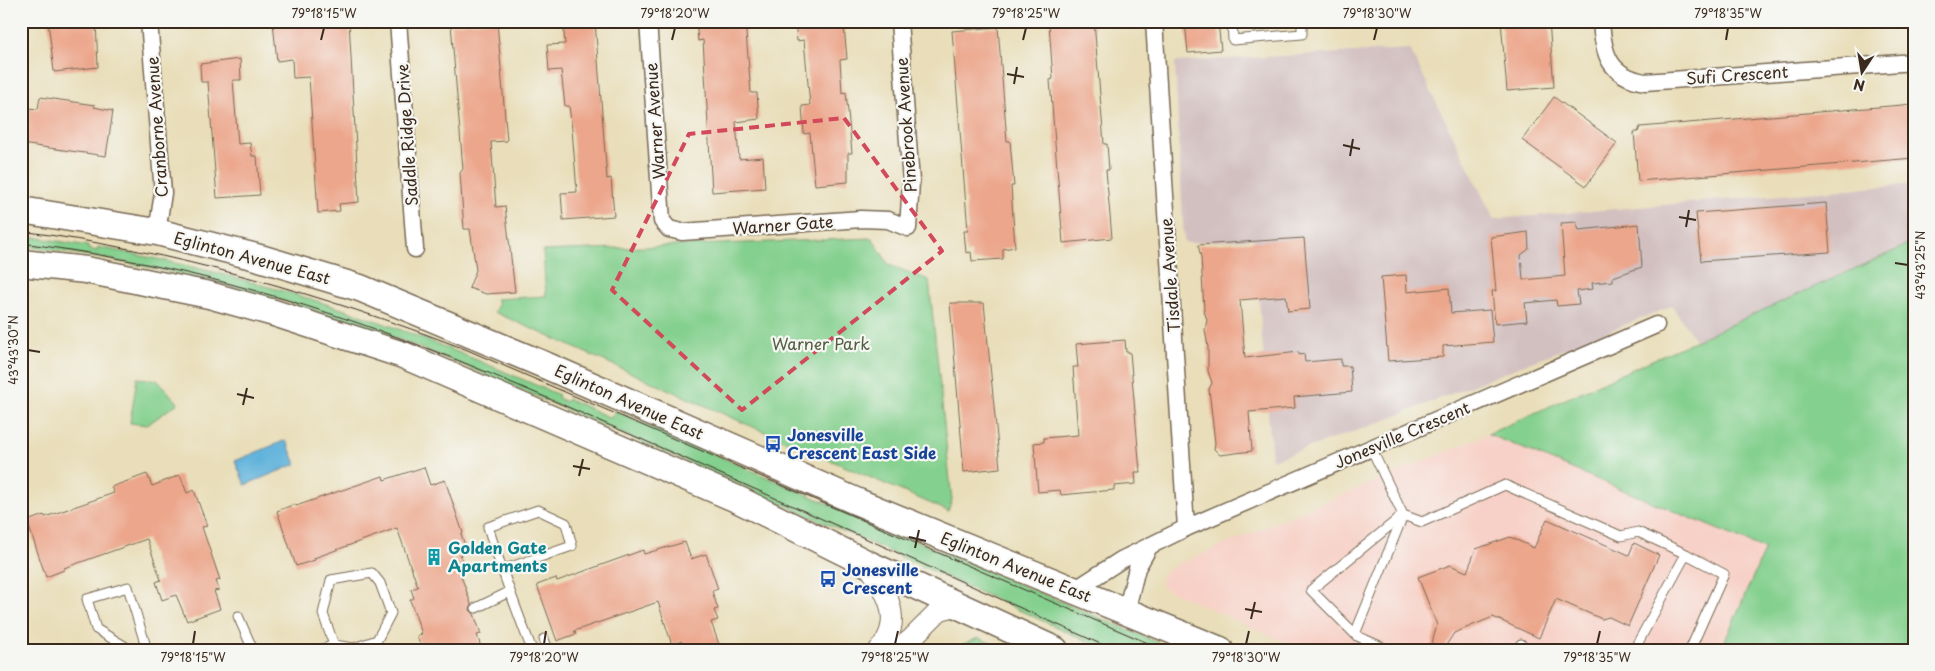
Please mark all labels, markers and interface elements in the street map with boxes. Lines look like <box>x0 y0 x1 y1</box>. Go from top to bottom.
text: 79°18'15"W <box>291 4 357 22</box>
text: 79°18'20"W <box>640 4 710 22</box>
text: 79°18'25"W <box>992 4 1061 22</box>
text: 79°18'30"W <box>1343 4 1412 22</box>
text: 79°18'35"W <box>1694 4 1762 22</box>
north arrow <box>1838 48 1888 98</box>
street label: Cranborne Avenue <box>139 56 173 198</box>
street label: Pinebrook Avenue <box>888 57 922 193</box>
street label: Sufi Crescent <box>1685 58 1789 90</box>
street label: Warner Avenue <box>638 62 670 180</box>
street label: Saddle Ridge Drive <box>389 63 423 207</box>
text: N <box>1852 74 1867 97</box>
street label: Warner Gate <box>732 209 834 239</box>
street label: Tisdale Avenue <box>1153 217 1185 333</box>
street label: Eglinton Avenue East <box>172 225 333 289</box>
text: 43°43'25"N <box>1911 231 1929 299</box>
text: 43°43'30"N <box>4 315 22 385</box>
park label: Warner Park <box>772 331 870 355</box>
street label: Eglinton Avenue East <box>551 357 708 445</box>
street label: Jonesville Crescent <box>1330 394 1474 474</box>
place label: Jonesville Crescent East Side <box>787 422 936 464</box>
bus stop icon: Jonesville Crescent East Side <box>763 434 783 454</box>
street label: Eglinton Avenue East <box>937 525 1095 607</box>
place label: Golden Gate Apartments <box>448 535 547 577</box>
building icon: Golden Gate Apartments <box>424 547 444 567</box>
place label: Jonesville Crescent <box>842 557 919 599</box>
bus stop icon: Jonesville Crescent <box>818 569 838 589</box>
text: 79°18'15"W <box>160 648 226 666</box>
text: 79°18'20"W <box>509 648 579 666</box>
text: 79°18'25"W <box>861 648 930 666</box>
text: 79°18'30"W <box>1212 648 1281 666</box>
text: 79°18'35"W <box>1563 648 1631 666</box>

